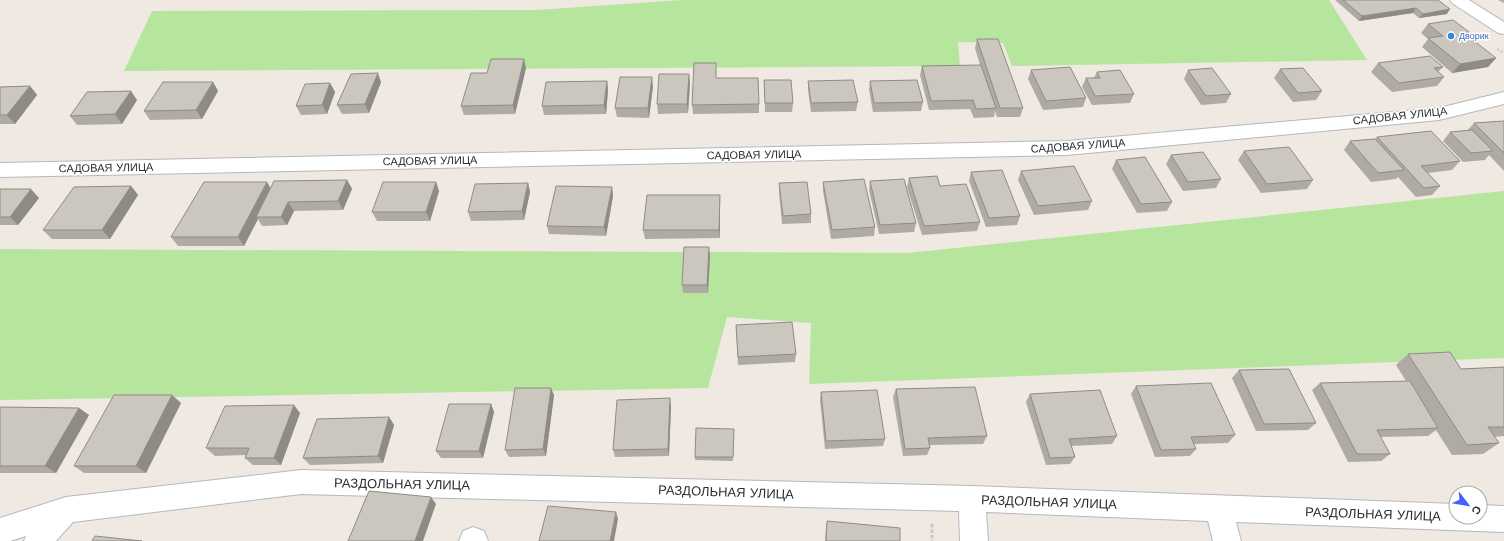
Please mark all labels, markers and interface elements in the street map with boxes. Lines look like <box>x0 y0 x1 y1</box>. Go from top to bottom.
marker: Дворик <box>1446 31 1456 41</box>
place label: Дворик <box>1459 31 1489 41</box>
street label: САДОВАЯ УЛИЦА <box>1352 105 1448 127</box>
street label: САДОВАЯ УЛИЦА <box>1030 136 1126 156</box>
street label: САДОВАЯ УЛИЦА <box>707 148 802 162</box>
street label: САДОВАЯ УЛИЦА <box>383 154 478 168</box>
street label: САДОВАЯ УЛИЦА <box>59 161 154 175</box>
street label: РАЗДОЛЬНАЯ УЛИЦА <box>334 475 470 493</box>
street label: РАЗДОЛЬНАЯ УЛИЦА <box>658 482 794 502</box>
north arrow <box>1448 485 1488 525</box>
street label: РАЗДОЛЬНАЯ УЛИЦА <box>981 492 1117 512</box>
text: С <box>1468 503 1484 517</box>
street label: РАЗДОЛЬНАЯ УЛИЦА <box>1305 504 1441 524</box>

